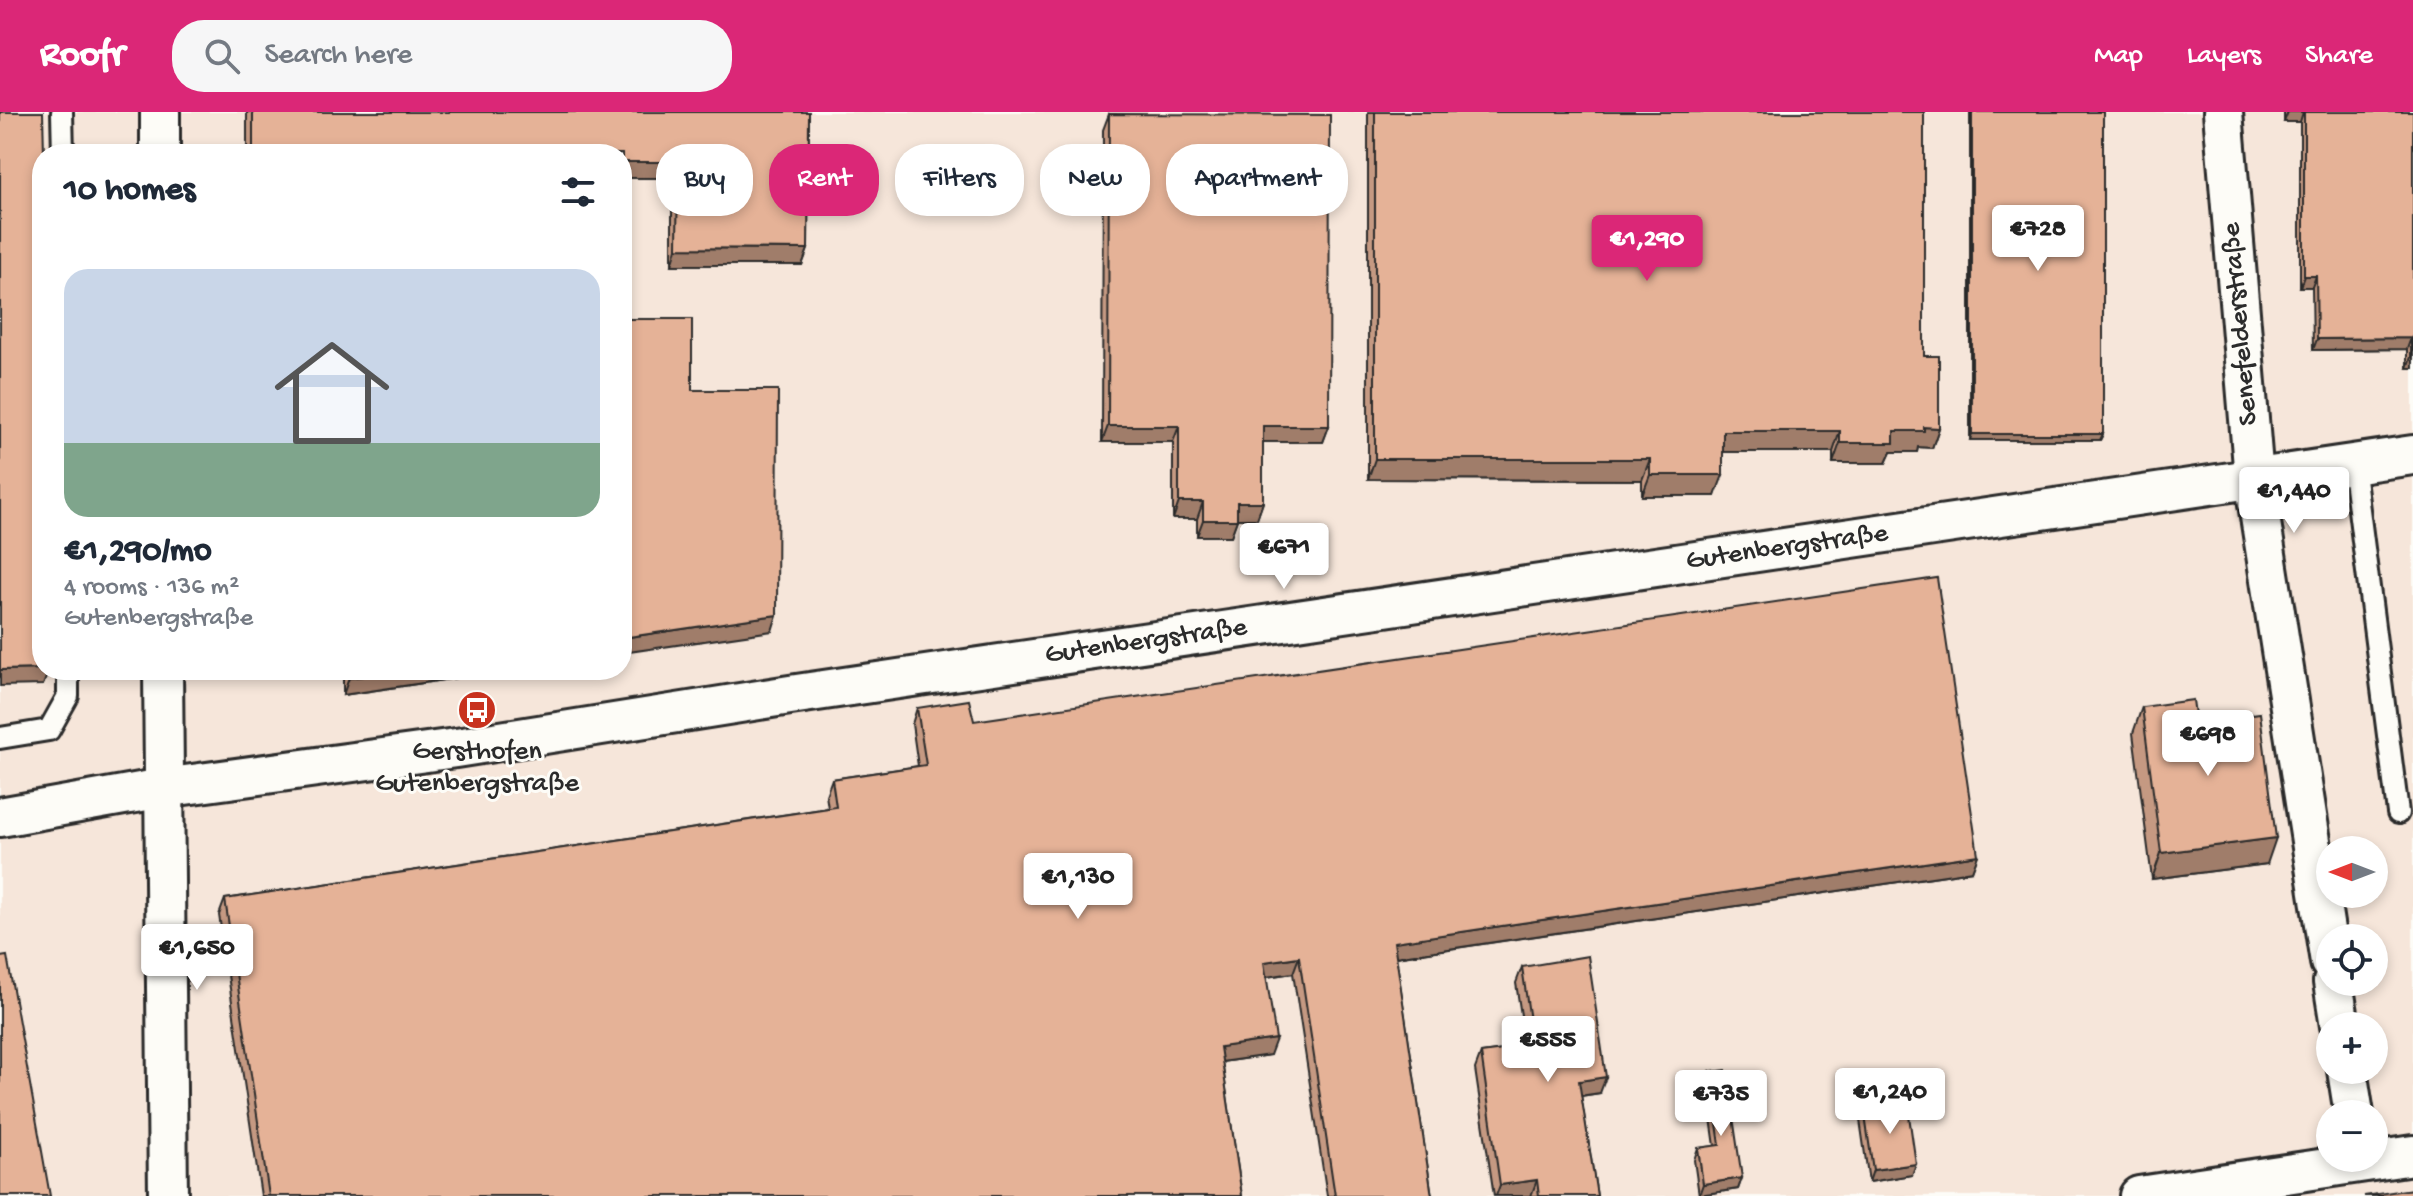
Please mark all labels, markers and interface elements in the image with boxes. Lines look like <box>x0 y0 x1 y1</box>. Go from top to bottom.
search box <box>172 20 732 92</box>
text: Roofr <box>40 34 124 78</box>
icon: search <box>200 34 244 78</box>
text: Search here <box>264 39 412 74</box>
text: Map <box>2094 40 2143 73</box>
text: Layers <box>2187 40 2261 73</box>
text: Share <box>2305 40 2373 73</box>
chip: Buy <box>656 144 753 216</box>
chip: Rent <box>769 144 879 216</box>
chip: Filters <box>895 144 1024 216</box>
chip: New <box>1040 144 1150 216</box>
chip: Apartment <box>1166 144 1348 216</box>
icon: filters <box>556 170 600 214</box>
text: 10 homes <box>64 172 195 212</box>
pin: €728 <box>1991 205 2085 273</box>
pin: €1,290 <box>1582 215 1712 283</box>
text: €728 <box>2010 215 2066 246</box>
street label: Senefelderstraße <box>2216 220 2266 427</box>
text: €1,290 <box>1610 225 1684 256</box>
icon: home <box>260 321 404 465</box>
pin: €1,440 <box>2229 467 2359 535</box>
text: €1,440 <box>2257 477 2331 508</box>
street label: Gutenbergstraße <box>1684 517 1891 579</box>
pin: €671 <box>1237 523 1331 591</box>
text: €1,290/mo <box>64 533 212 573</box>
text: €671 <box>1258 533 1310 564</box>
text: 4 rooms · 136 m² <box>64 573 239 604</box>
text: Gutenbergstraße <box>64 604 253 635</box>
street label: Gutenbergstraße <box>1043 611 1250 673</box>
bus stop icon: Gersthofen Gutenbergstraße <box>456 689 498 731</box>
pin: €698 <box>2161 710 2255 778</box>
text: €698 <box>2180 720 2236 751</box>
place label: Gersthofen Gutenbergstraße <box>375 736 579 801</box>
north arrow <box>2316 836 2388 908</box>
map controls <box>2316 836 2388 1172</box>
pin: €1,130 <box>1013 853 1143 921</box>
text: €1,130 <box>1042 863 1114 894</box>
pin: €1,650 <box>132 924 262 992</box>
button: locate <box>2316 924 2388 996</box>
text: €1,650 <box>159 934 235 965</box>
button: + <box>2316 1012 2388 1084</box>
pin: €555 <box>1501 1016 1595 1084</box>
text: €555 <box>1520 1026 1576 1057</box>
pin: €1,240 <box>1825 1068 1955 1136</box>
pin: €735 <box>1674 1070 1768 1138</box>
text: €1,240 <box>1853 1078 1927 1109</box>
text: €735 <box>1693 1080 1749 1111</box>
button: − <box>2316 1100 2388 1172</box>

